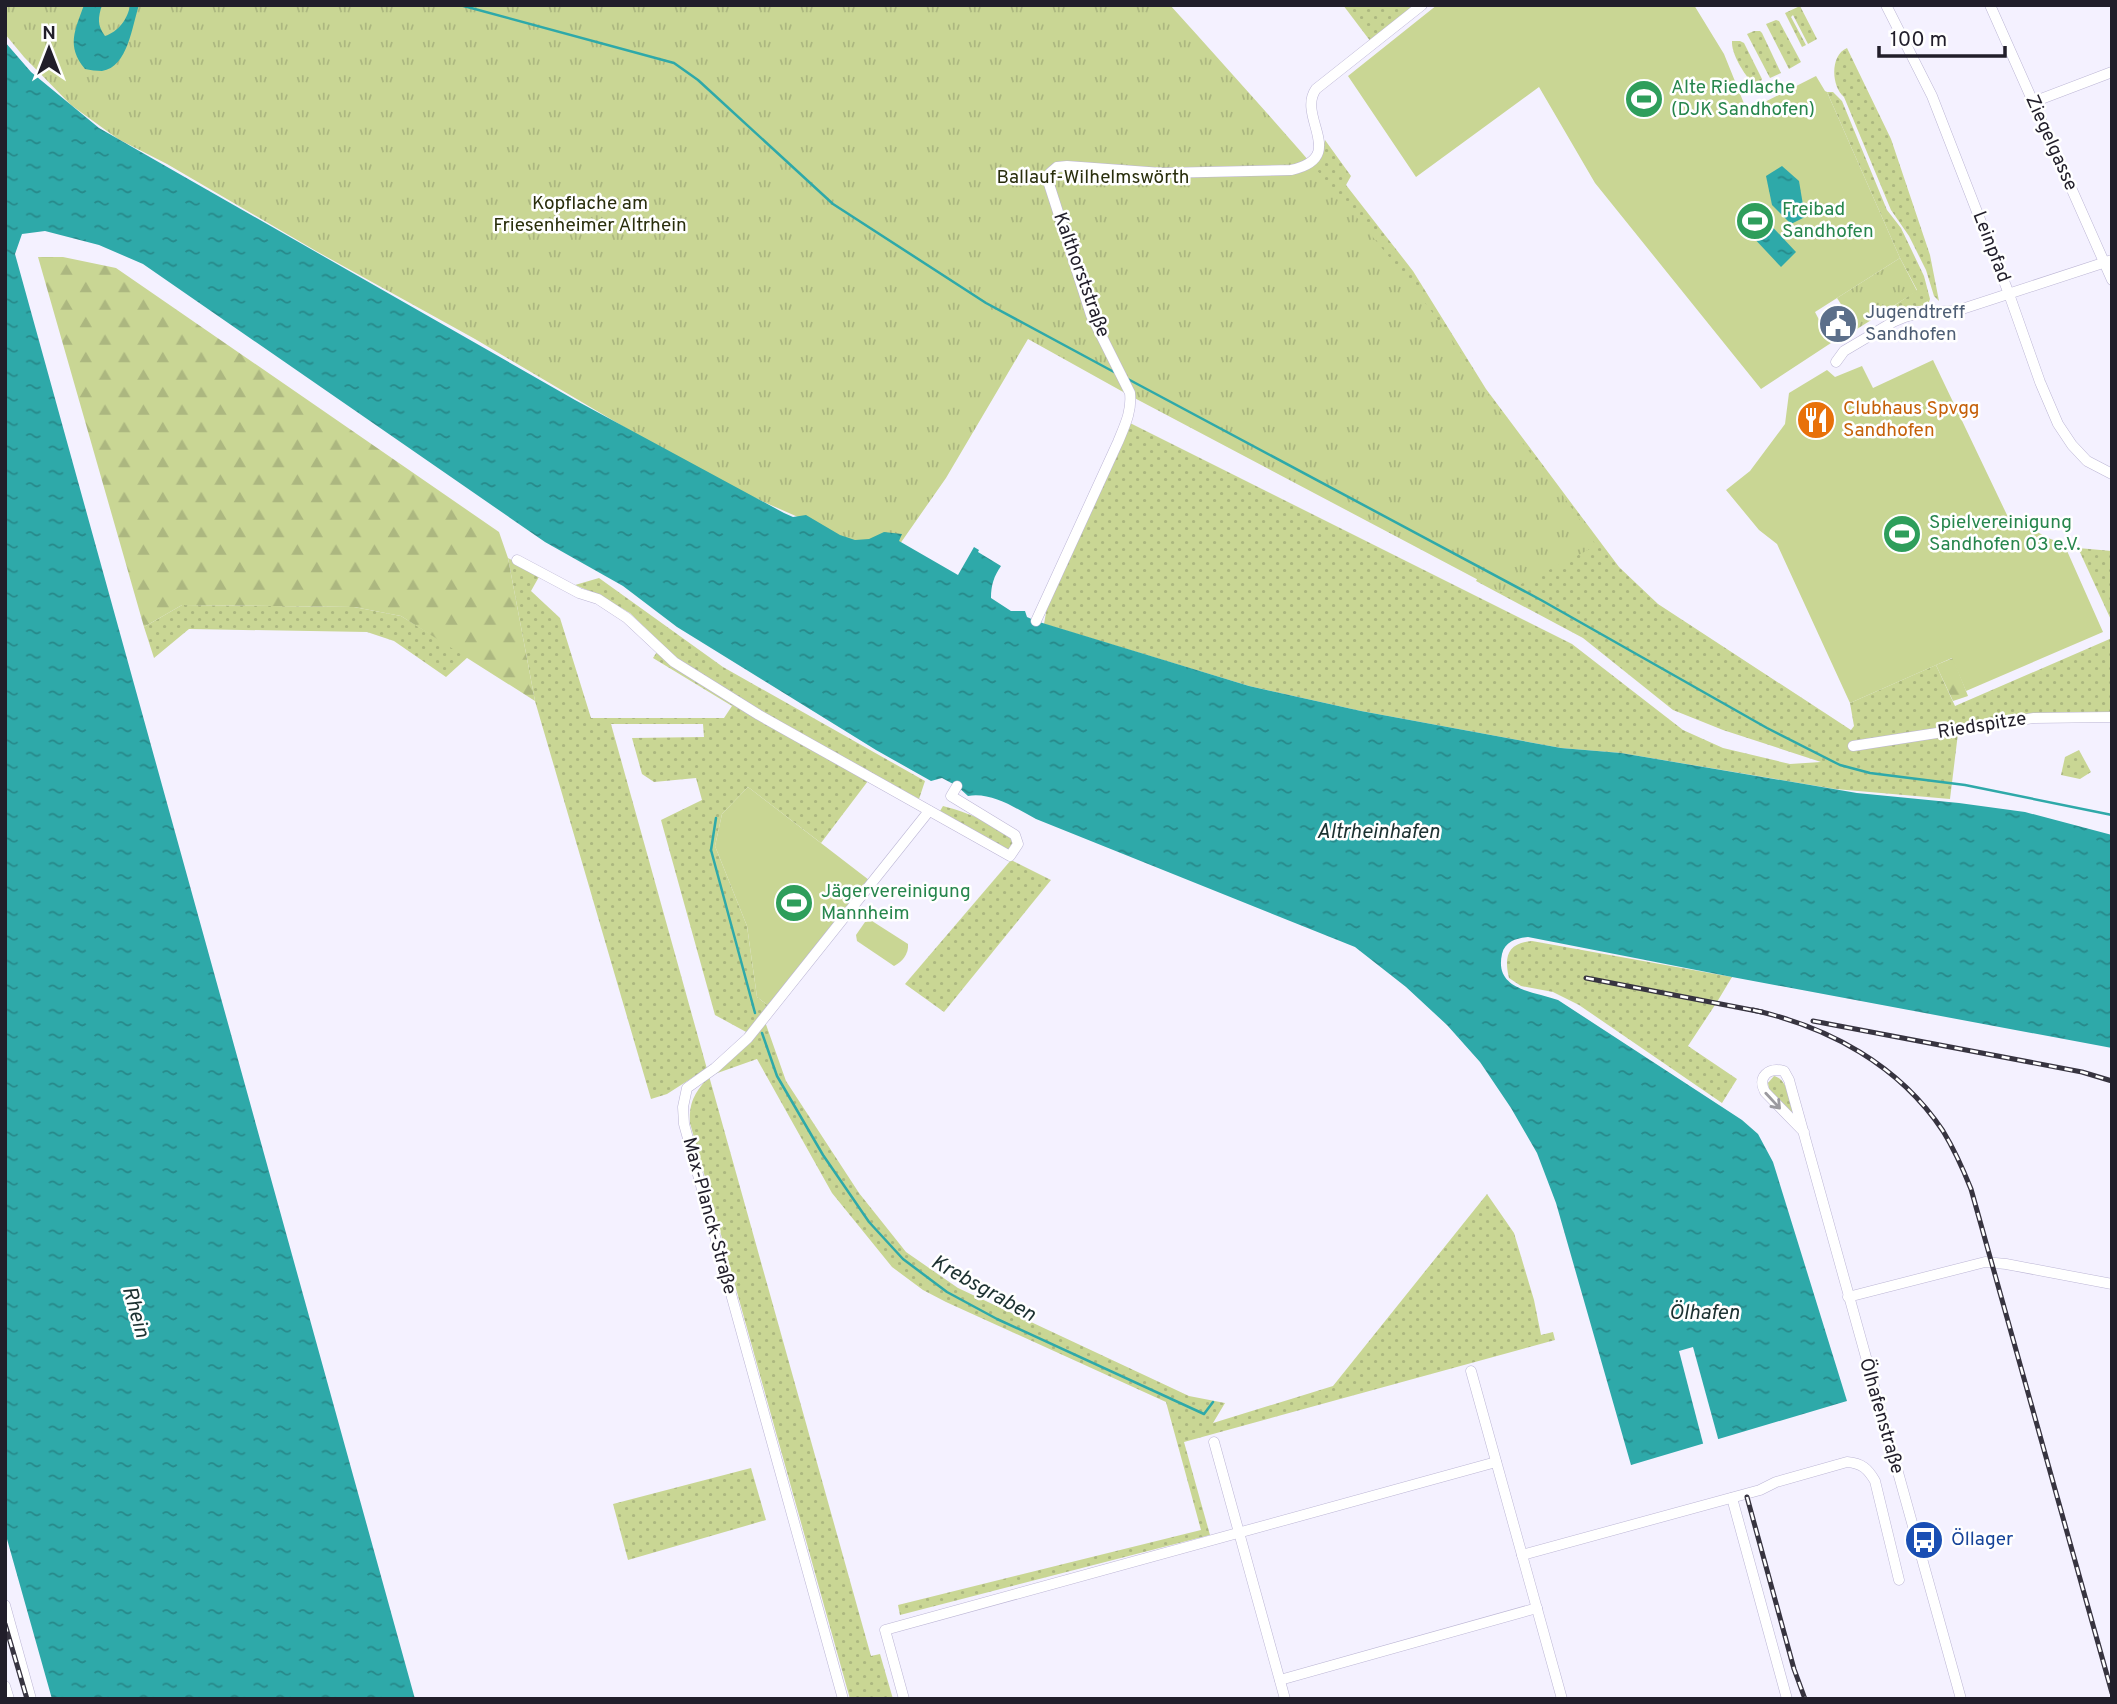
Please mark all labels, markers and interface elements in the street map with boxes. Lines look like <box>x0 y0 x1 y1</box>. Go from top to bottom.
north arrow <box>14 14 84 84</box>
scale bar <box>1879 14 2005 58</box>
text: N <box>42 22 56 46</box>
text: 100 m <box>1890 27 1947 54</box>
place label: Alte Riedlache (DJK Sandhofen) <box>1671 76 1815 122</box>
sports icon: Alte Riedlache (DJK Sandhofen) <box>1623 78 1665 120</box>
street label: Ziegelgasse <box>2019 91 2083 195</box>
park label: Ballauf-Wilhelmswörth <box>996 166 1190 190</box>
park label: Kopflache am Friesenheimer Altrhein <box>493 192 687 238</box>
place label: Freibad Sandhofen <box>1782 198 1874 244</box>
sports icon: Freibad Sandhofen <box>1734 200 1776 242</box>
street label: Leinpfad <box>1966 208 2016 286</box>
street label: Kalthorststraße <box>1047 209 1115 341</box>
place label: Jugendtreff Sandhofen <box>1865 301 1965 347</box>
public building icon: Jugendtreff Sandhofen <box>1817 303 1859 345</box>
place label: Clubhaus Spvgg Sandhofen <box>1843 397 1979 443</box>
restaurant icon: Clubhaus Spvgg Sandhofen <box>1795 399 1837 441</box>
place label: Spielvereinigung Sandhofen 03 e.V. <box>1929 511 2081 557</box>
sports icon: Spielvereinigung Sandhofen 03 e.V. <box>1881 513 1923 555</box>
street label: Riedspitze <box>1936 707 2028 745</box>
water label: Altrheinhafen <box>1316 819 1440 846</box>
place label: Jägervereinigung Mannheim <box>821 880 971 926</box>
sports icon: Jägervereinigung Mannheim <box>773 882 815 924</box>
one-way arrow <box>1765 1092 1782 1109</box>
street label: Max-Planck-Straße <box>676 1135 742 1297</box>
water label: Krebsgraben <box>926 1249 1041 1329</box>
water label: Rhein <box>115 1283 155 1341</box>
water label: Ölhafen <box>1669 1300 1740 1327</box>
street label: Ölhafenstraße <box>1853 1355 1910 1477</box>
bus stop icon: Öllager <box>1903 1519 1945 1561</box>
place label: Öllager <box>1951 1527 2014 1552</box>

